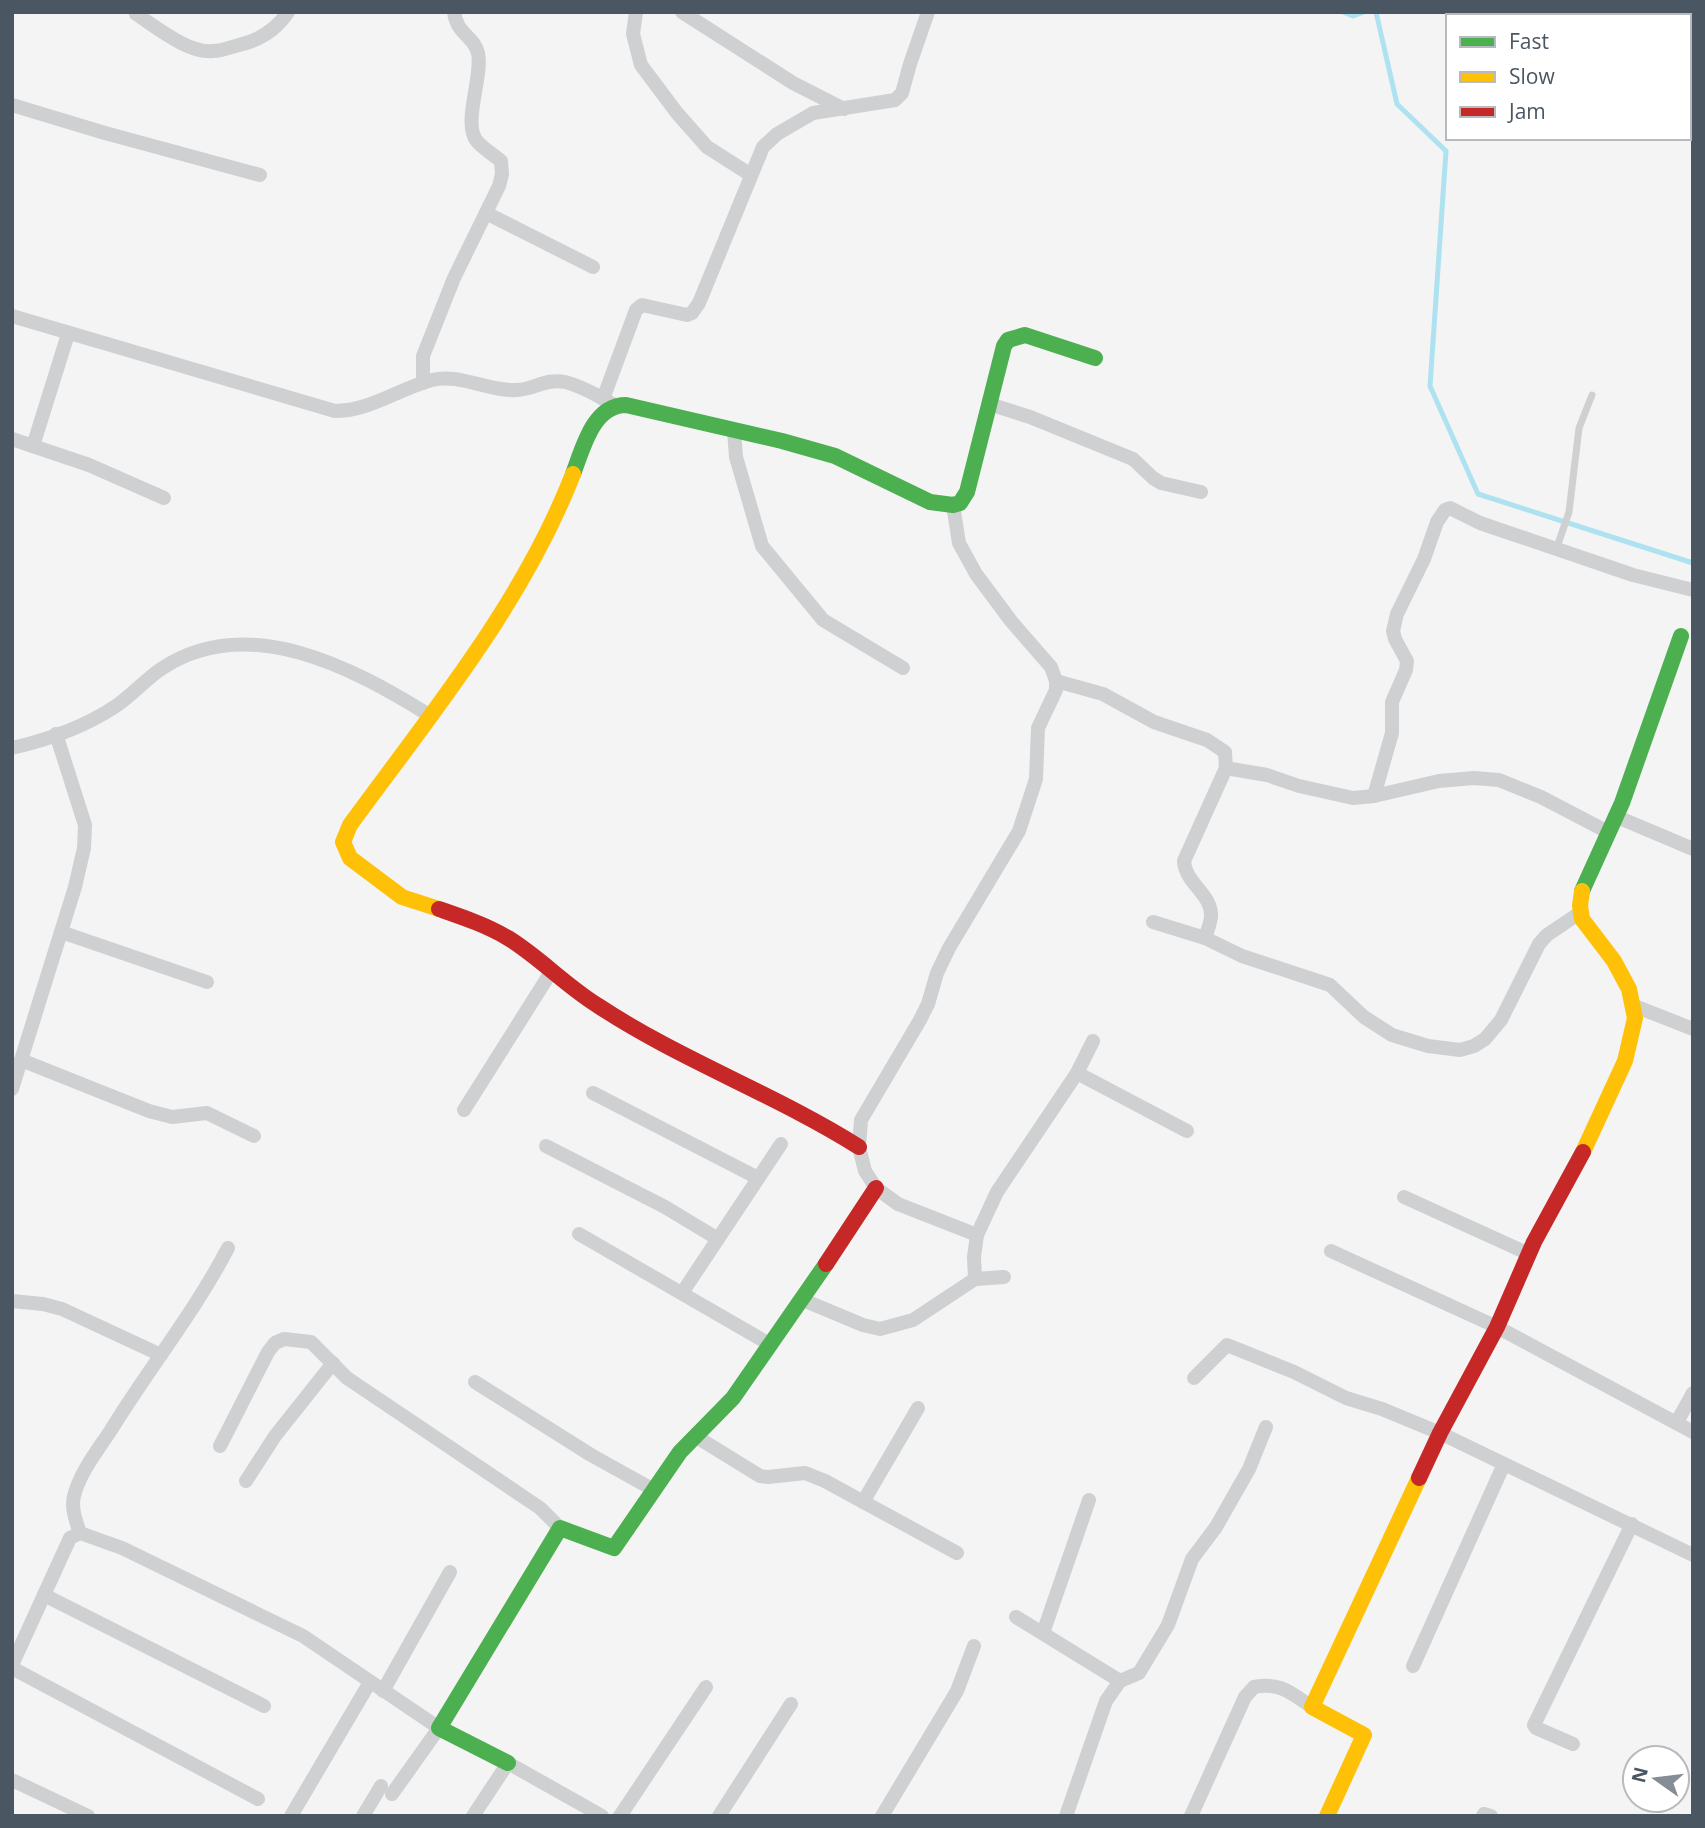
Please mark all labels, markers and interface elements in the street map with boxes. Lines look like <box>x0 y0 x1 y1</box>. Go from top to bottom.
legend <box>1446 14 1691 140</box>
text: Fast <box>1509 27 1549 55</box>
text: Slow <box>1509 62 1555 90</box>
text: Jam <box>1507 97 1546 125</box>
north arrow <box>1621 1744 1691 1814</box>
text: N <box>1625 1764 1654 1786</box>

